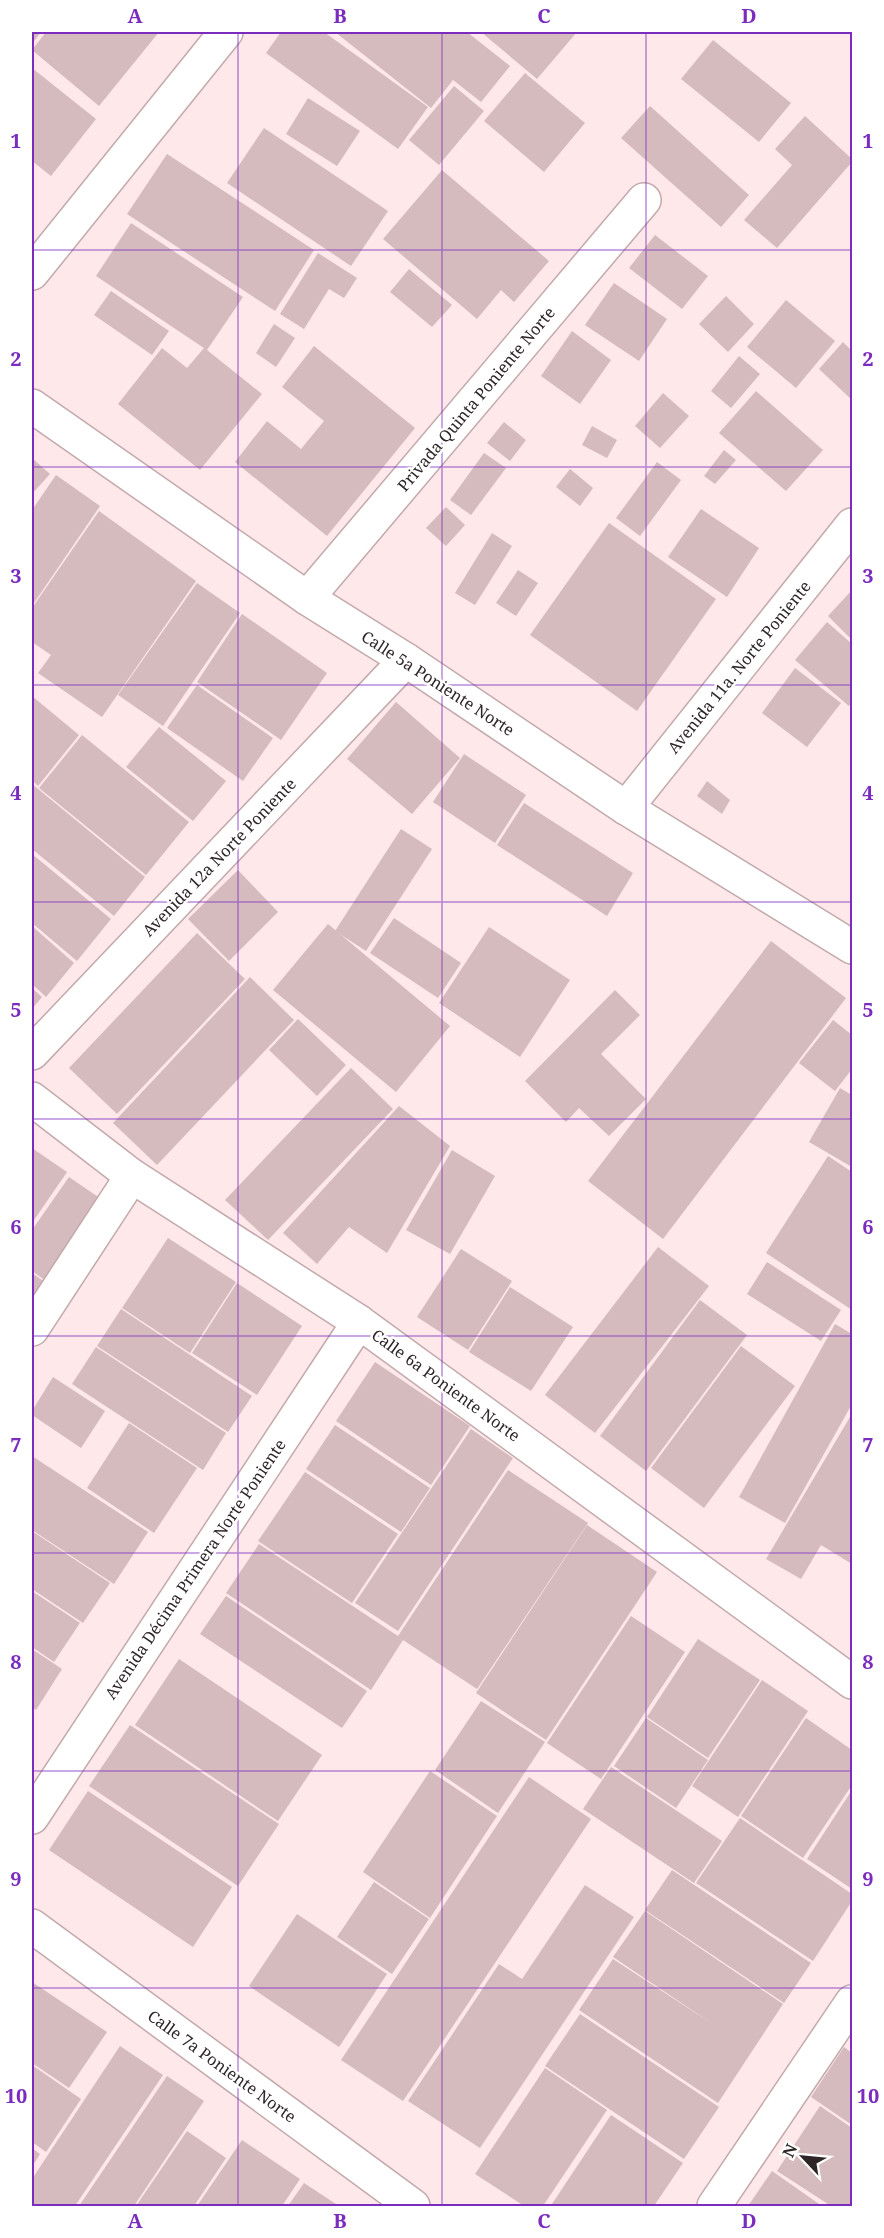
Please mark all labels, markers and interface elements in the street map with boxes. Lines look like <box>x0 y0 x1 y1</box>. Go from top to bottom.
text: A <box>127 2 143 29</box>
text: B <box>333 2 347 29</box>
text: C <box>537 2 551 29</box>
text: D <box>741 2 757 29</box>
text: 1 <box>10 127 22 154</box>
text: 1 <box>862 127 874 154</box>
street label: Privada Quinta Poniente Norte <box>392 302 560 496</box>
text: 2 <box>10 345 22 372</box>
text: 2 <box>862 345 874 372</box>
text: 3 <box>10 562 22 589</box>
text: 3 <box>862 562 874 589</box>
street label: Avenida 11a. Norte Poniente <box>662 576 816 758</box>
street label: Calle 5a Poniente Norte <box>357 625 519 741</box>
street label: Avenida 12a Norte Poniente <box>137 773 301 941</box>
text: 4 <box>10 779 22 806</box>
text: 4 <box>862 779 874 806</box>
text: 5 <box>10 996 22 1023</box>
text: 5 <box>862 996 874 1023</box>
text: 6 <box>10 1213 22 1240</box>
text: 6 <box>862 1213 874 1240</box>
street label: Calle 6a Poniente Norte <box>367 1324 525 1446</box>
text: 7 <box>10 1431 22 1458</box>
text: 7 <box>862 1431 874 1458</box>
street label: Avenida Décima Primera Norte Poniente <box>99 1435 291 1703</box>
text: 8 <box>10 1648 22 1675</box>
text: 8 <box>862 1648 874 1675</box>
text: 9 <box>10 1865 22 1892</box>
text: 9 <box>862 1865 874 1892</box>
street label: Calle 7a Poniente Norte <box>143 2005 301 2127</box>
text: 10 <box>5 2082 27 2109</box>
text: 10 <box>857 2082 879 2109</box>
north arrow <box>773 2127 833 2187</box>
text: N <box>777 2140 802 2161</box>
text: A <box>127 2207 143 2234</box>
text: B <box>333 2207 347 2234</box>
text: C <box>537 2207 551 2234</box>
text: D <box>741 2207 757 2234</box>

